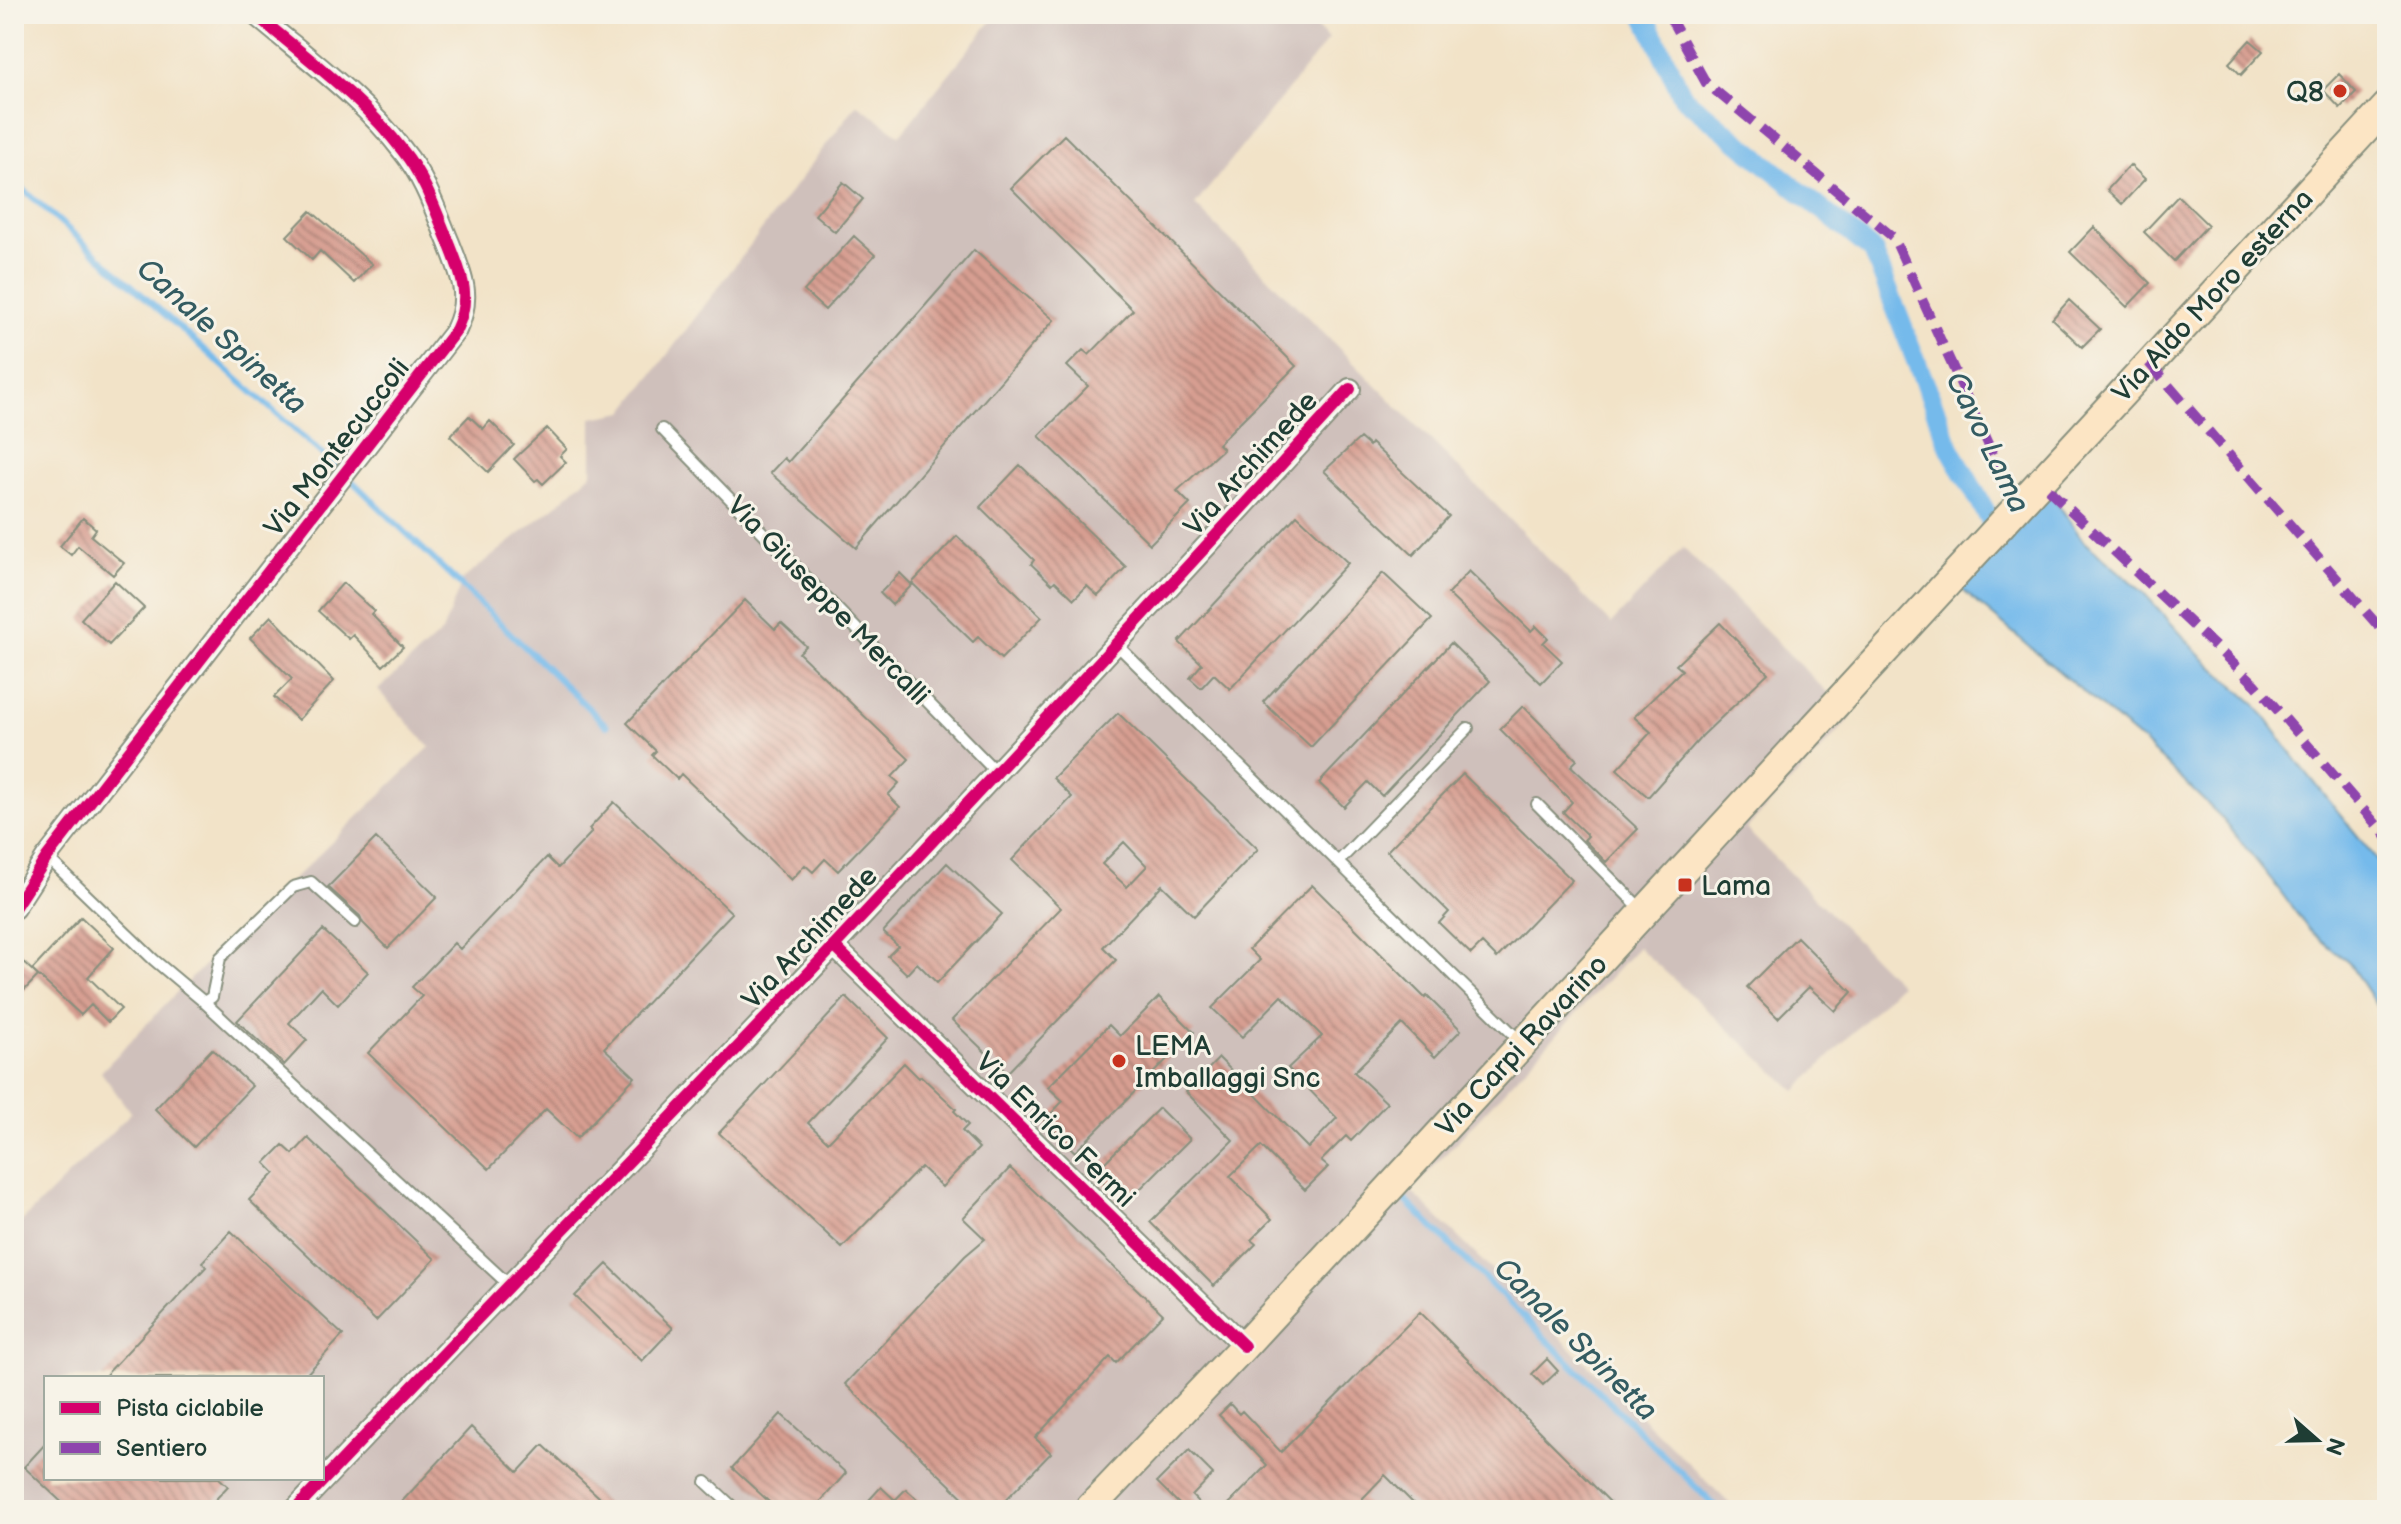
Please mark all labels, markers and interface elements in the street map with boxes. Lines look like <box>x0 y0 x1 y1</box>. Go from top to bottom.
place label: Q8 <box>2286 76 2324 109</box>
marker: Q8 <box>2331 82 2349 100</box>
street label: Via Aldo Moro esterna <box>2106 183 2321 410</box>
water label: Canale Spinetta <box>129 251 314 423</box>
street label: Via Montecuccoli <box>258 352 417 543</box>
water label: Cavo Lama <box>1937 366 2037 519</box>
street label: Via Archimede <box>1178 385 1325 543</box>
street label: Via Giuseppe Mercalli <box>720 490 936 712</box>
street label: Via Archimede <box>736 860 885 1016</box>
place label: Lama <box>1701 870 1771 903</box>
marker: Lama <box>1676 876 1694 894</box>
street label: Via Carpi Ravarino <box>1429 948 1615 1144</box>
place label: LEMA Imballaggi Snc <box>1135 1030 1320 1095</box>
street label: Via Enrico Fermi <box>968 1046 1142 1214</box>
marker: LEMA Imballaggi Snc <box>1110 1052 1128 1070</box>
water label: Canale Spinetta <box>1486 1250 1665 1429</box>
legend <box>44 1376 324 1480</box>
text: Pista ciclabile <box>116 1394 264 1423</box>
north arrow <box>2277 1400 2357 1480</box>
text: Sentiero <box>116 1434 207 1463</box>
text: N <box>2319 1434 2350 1459</box>

